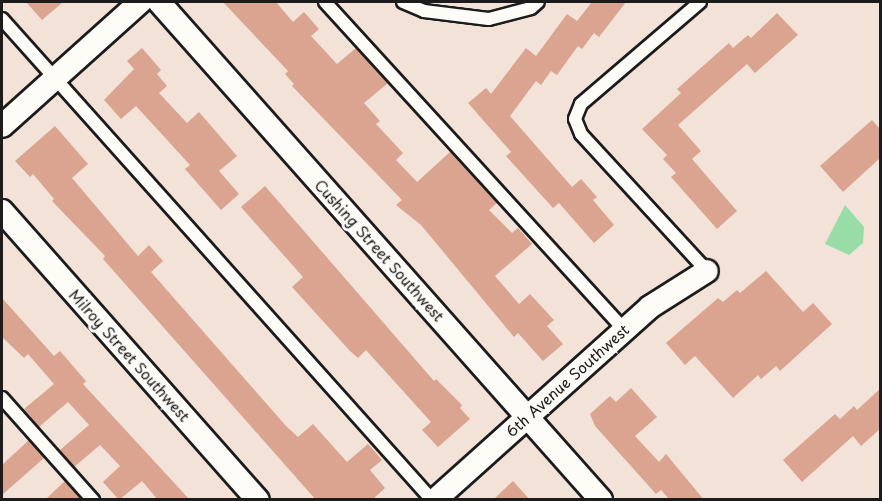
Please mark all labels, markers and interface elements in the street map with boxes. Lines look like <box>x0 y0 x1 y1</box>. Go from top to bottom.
street label: Cushing Street Southwest <box>311 175 449 325</box>
street label: Milroy Street Southwest <box>65 284 195 426</box>
street label: 6th Avenue Southwest <box>501 319 633 441</box>

